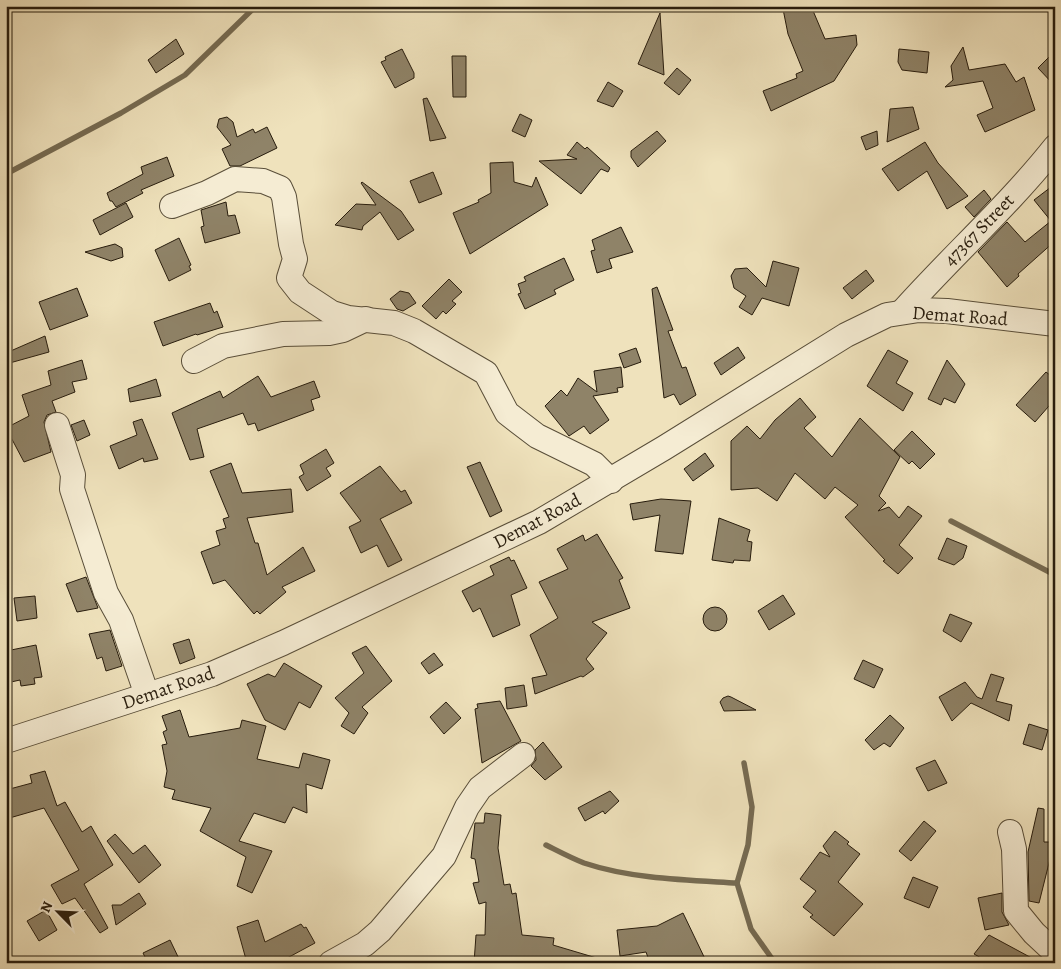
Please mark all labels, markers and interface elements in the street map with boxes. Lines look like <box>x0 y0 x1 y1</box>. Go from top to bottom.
street label: 47367 Street <box>938 188 1020 272</box>
street label: Demat Road <box>911 300 1010 332</box>
street label: Demat Road <box>488 487 586 555</box>
street label: Demat Road <box>118 660 218 716</box>
north arrow <box>32 886 82 936</box>
text: N <box>36 898 57 915</box>

